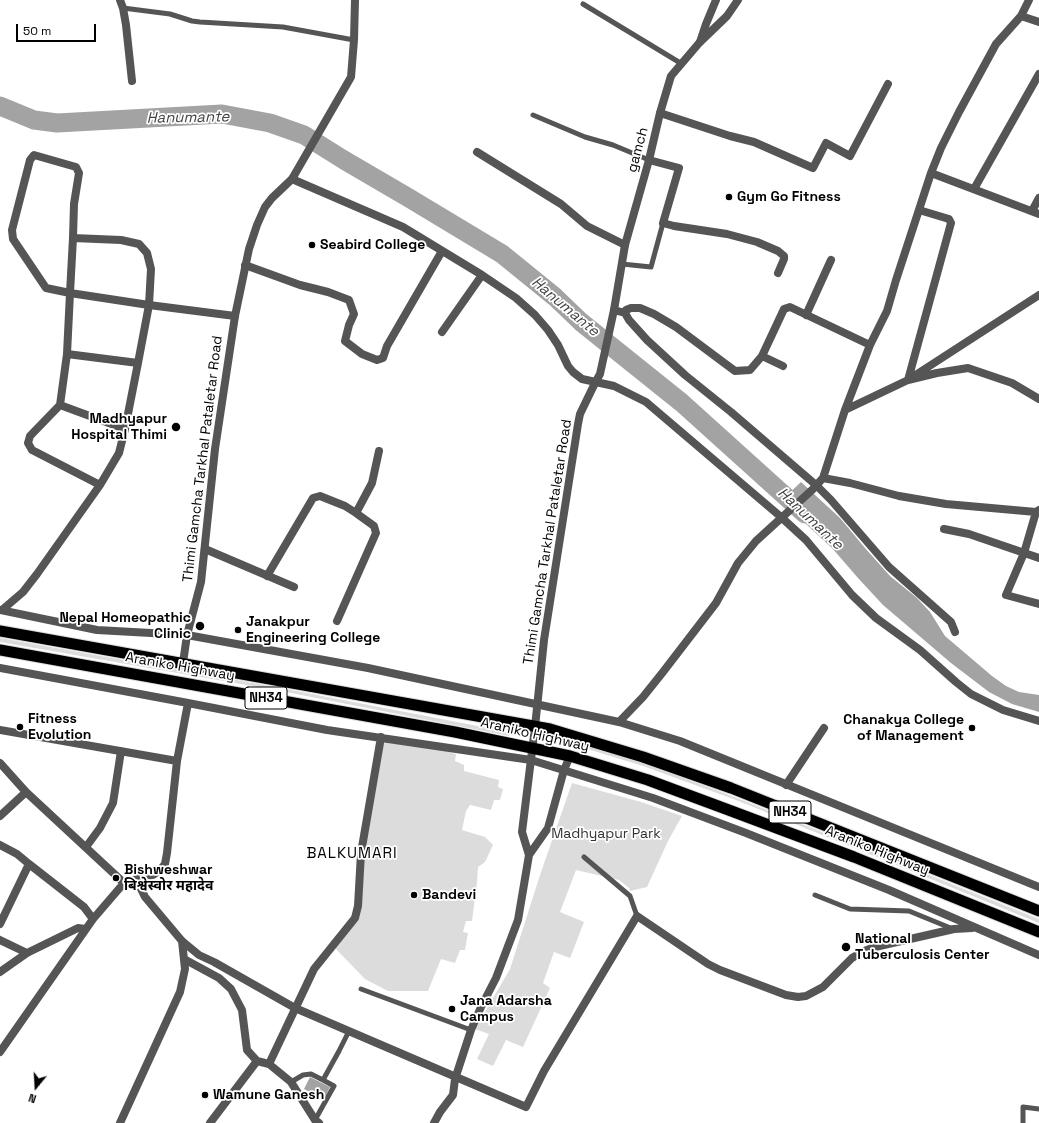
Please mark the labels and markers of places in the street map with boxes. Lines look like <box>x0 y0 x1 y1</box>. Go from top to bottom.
place label: Gym Go Fitness <box>737 189 841 205</box>
marker: Gym Go Fitness <box>724 192 734 202</box>
place label: Seabird College <box>320 237 425 253</box>
marker: Seabird College <box>307 240 317 250</box>
place label: Madhyapur Hospital Thimi <box>71 411 167 444</box>
marker: Madhyapur Hospital Thimi <box>170 421 182 433</box>
place label: Nepal Homeopathic Clinic <box>59 610 191 642</box>
place label: Janakpur Engineering College <box>246 614 380 646</box>
marker: Nepal Homeopathic Clinic <box>194 620 206 632</box>
marker: Janakpur Engineering College <box>233 625 243 635</box>
place label: Fitness Evolution <box>28 711 91 744</box>
place label: Chanakya College of Management <box>843 712 964 744</box>
marker: Fitness Evolution <box>15 722 25 732</box>
marker: Chanakya College of Management <box>967 723 977 733</box>
place label: Bishweshwar बिश्वेस्वोर महादेव <box>124 862 213 894</box>
marker: Bishweshwar बिश्वेस्वोर महादेव <box>111 873 121 883</box>
place label: Bandevi <box>422 887 476 903</box>
marker: Bandevi <box>409 890 419 900</box>
place label: National Tuberculosis Center <box>855 931 989 964</box>
marker: National Tuberculosis Center <box>840 941 852 953</box>
place label: Jana Adarsha Campus <box>460 993 552 1026</box>
marker: Jana Adarsha Campus <box>447 1004 457 1014</box>
place label: Wamune Ganesh <box>213 1087 324 1103</box>
marker: Wamune Ganesh <box>200 1090 210 1100</box>

